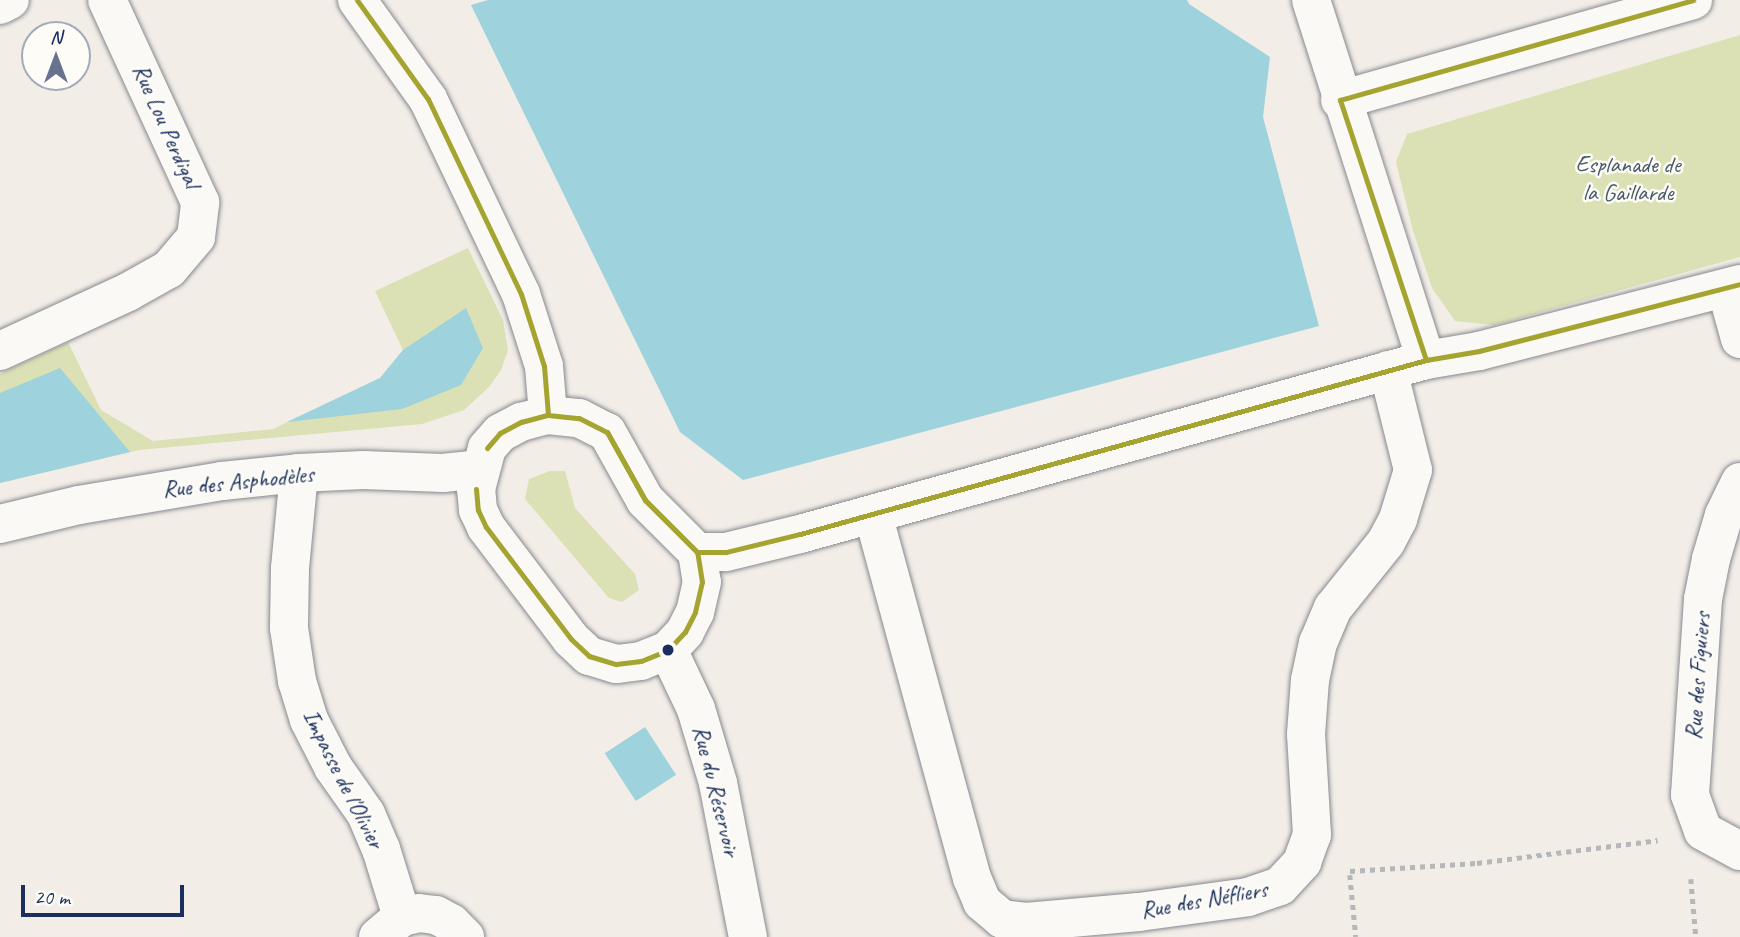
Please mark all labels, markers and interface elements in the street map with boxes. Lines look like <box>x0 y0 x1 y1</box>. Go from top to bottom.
north arrow <box>21 21 91 91</box>
text: N <box>50 25 62 49</box>
street label: Rue Lou Perdigal <box>126 60 206 192</box>
park label: Esplanade de la Gaillarde <box>1575 151 1681 207</box>
street label: Rue des Asphodèles <box>161 460 315 504</box>
street label: Rue des Figuiers <box>1679 611 1717 741</box>
unlabelled marker <box>661 643 675 657</box>
street label: Impasse de l'Olivier <box>296 705 390 853</box>
street label: Rue du Réservoir <box>686 723 746 859</box>
scale bar <box>24 870 187 914</box>
street label: Rue des Néfliers <box>1138 875 1270 925</box>
text: 20 m <box>34 884 70 910</box>

